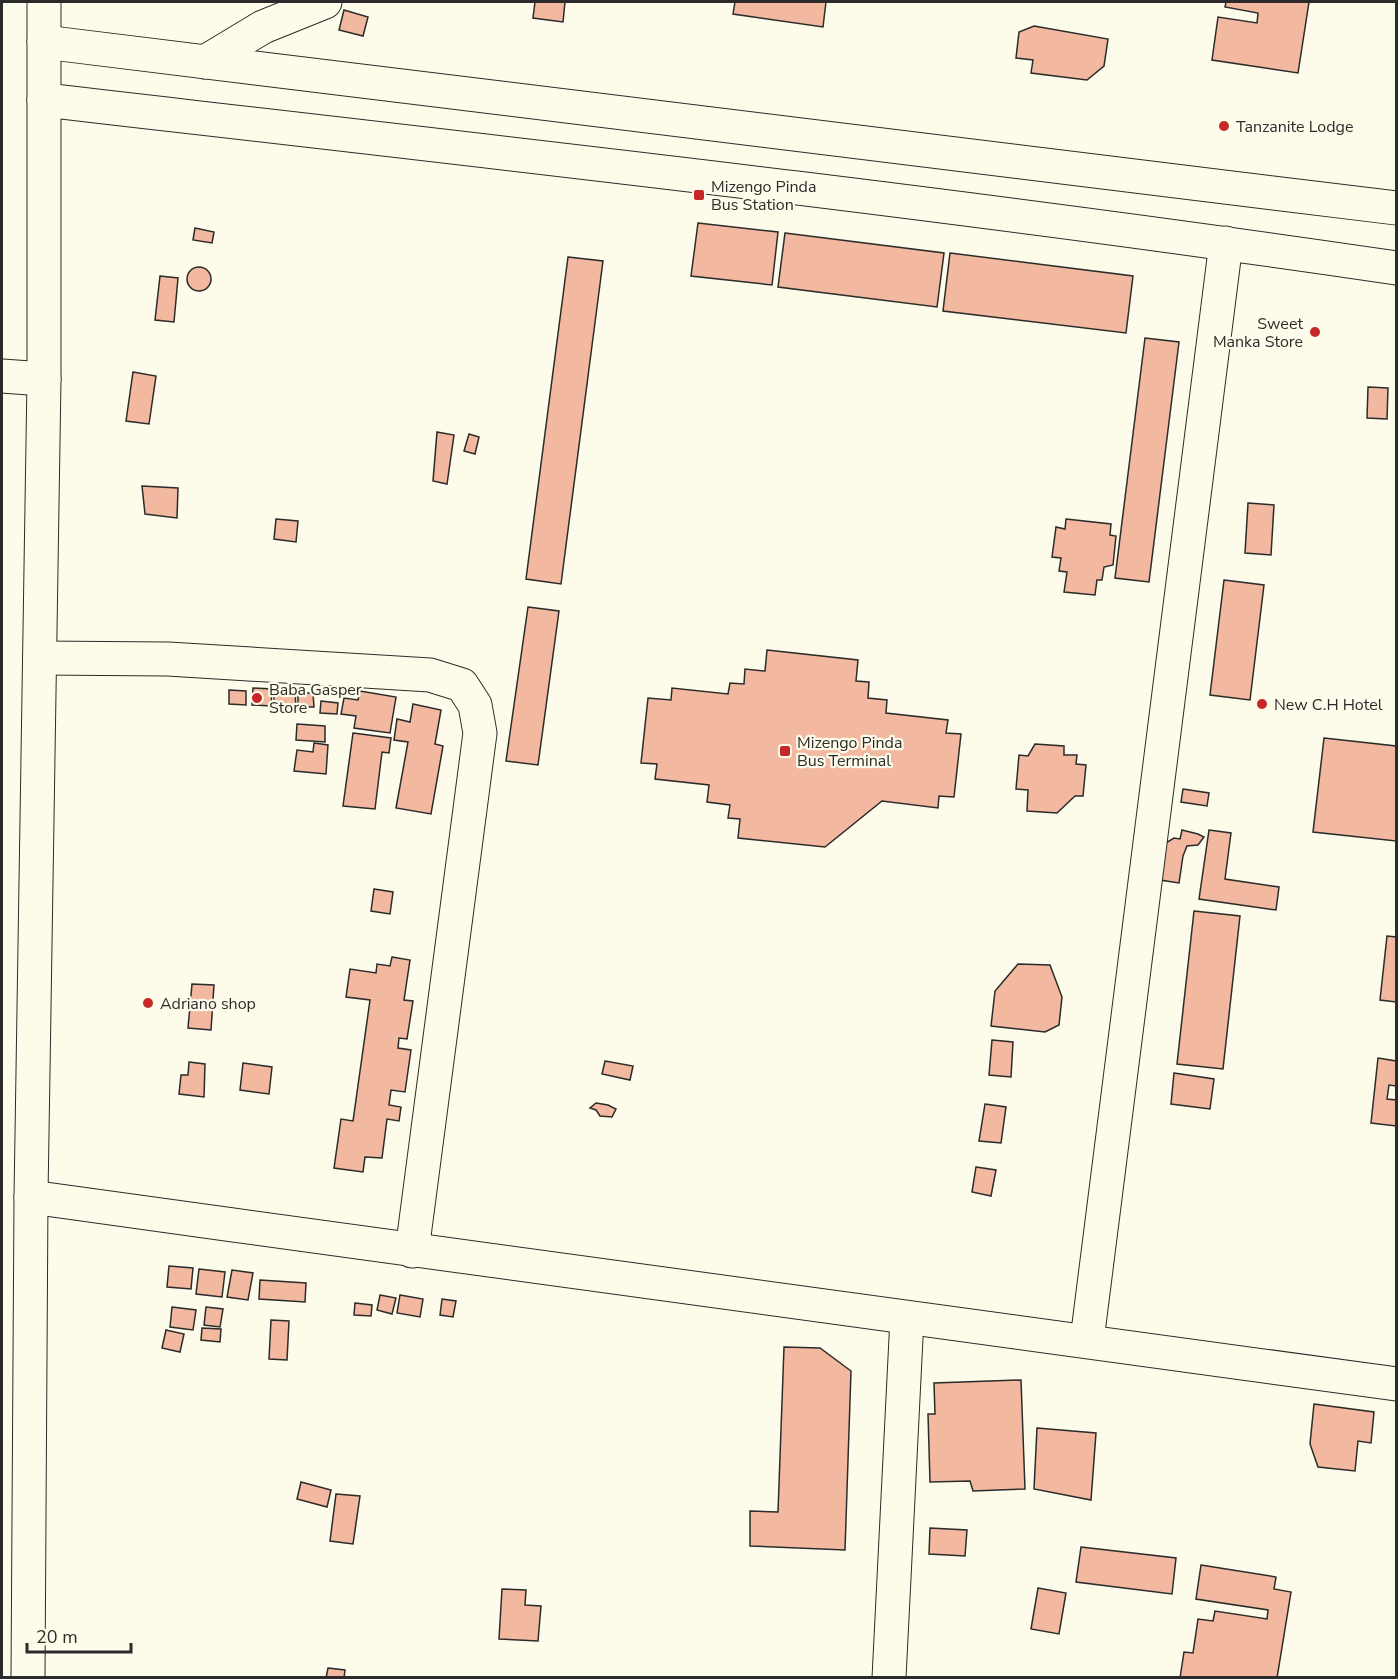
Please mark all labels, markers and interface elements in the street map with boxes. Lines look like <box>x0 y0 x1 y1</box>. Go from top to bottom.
place label: Tanzanite Lodge <box>1236 116 1353 138</box>
marker: Tanzanite Lodge <box>1217 119 1231 133</box>
place label: Mizengo Pinda Bus Station <box>711 176 816 216</box>
marker: Mizengo Pinda Bus Station <box>692 188 706 202</box>
place label: Sweet Manka Store <box>1213 313 1303 353</box>
marker: Sweet Manka Store <box>1308 325 1322 339</box>
place label: Baba Gasper Store <box>269 679 362 719</box>
marker: Baba Gasper Store <box>250 691 264 705</box>
place label: New C.H Hotel <box>1274 694 1383 716</box>
marker: New C.H Hotel <box>1255 697 1269 711</box>
place label: Mizengo Pinda Bus Terminal <box>797 732 902 772</box>
marker: Mizengo Pinda Bus Terminal <box>778 744 792 758</box>
place label: Adriano shop <box>160 993 256 1015</box>
marker: Adriano shop <box>141 996 155 1010</box>
scale bar <box>27 1616 130 1654</box>
text: 20 m <box>36 1625 78 1649</box>

